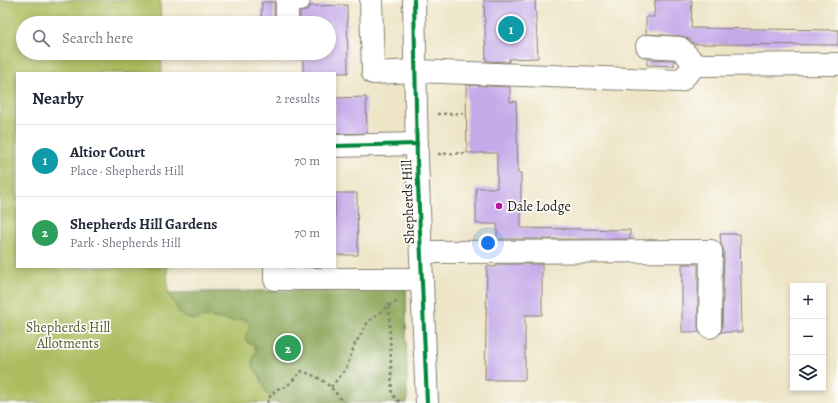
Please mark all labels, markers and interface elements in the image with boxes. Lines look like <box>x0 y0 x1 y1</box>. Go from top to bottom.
pin: 1 <box>498 14 524 44</box>
search box <box>16 16 336 60</box>
icon: search <box>30 27 52 49</box>
text: Search here <box>62 28 133 48</box>
text: Nearby <box>32 87 83 110</box>
text: 2 results <box>276 90 320 107</box>
text: Altior Court <box>70 142 145 162</box>
text: 1 <box>43 152 47 169</box>
text: 70 m <box>294 152 320 169</box>
street label: Shepherds Hill <box>397 159 419 245</box>
text: Place · Shepherds Hill <box>70 162 184 179</box>
place label: Dale Lodge <box>507 197 571 216</box>
marker: Dale Lodge <box>494 201 504 211</box>
text: Shepherds Hill Gardens <box>70 214 217 234</box>
text: 2 <box>42 224 48 241</box>
text: 70 m <box>294 224 320 241</box>
your location <box>478 233 498 253</box>
text: Park · Shepherds Hill <box>70 234 181 251</box>
map controls <box>790 283 826 391</box>
button: + <box>790 283 826 319</box>
park label: Shepherds Hill Allotments <box>26 318 111 353</box>
button: − <box>790 319 826 355</box>
pin: 2 <box>275 333 301 363</box>
button: layers <box>790 355 826 391</box>

